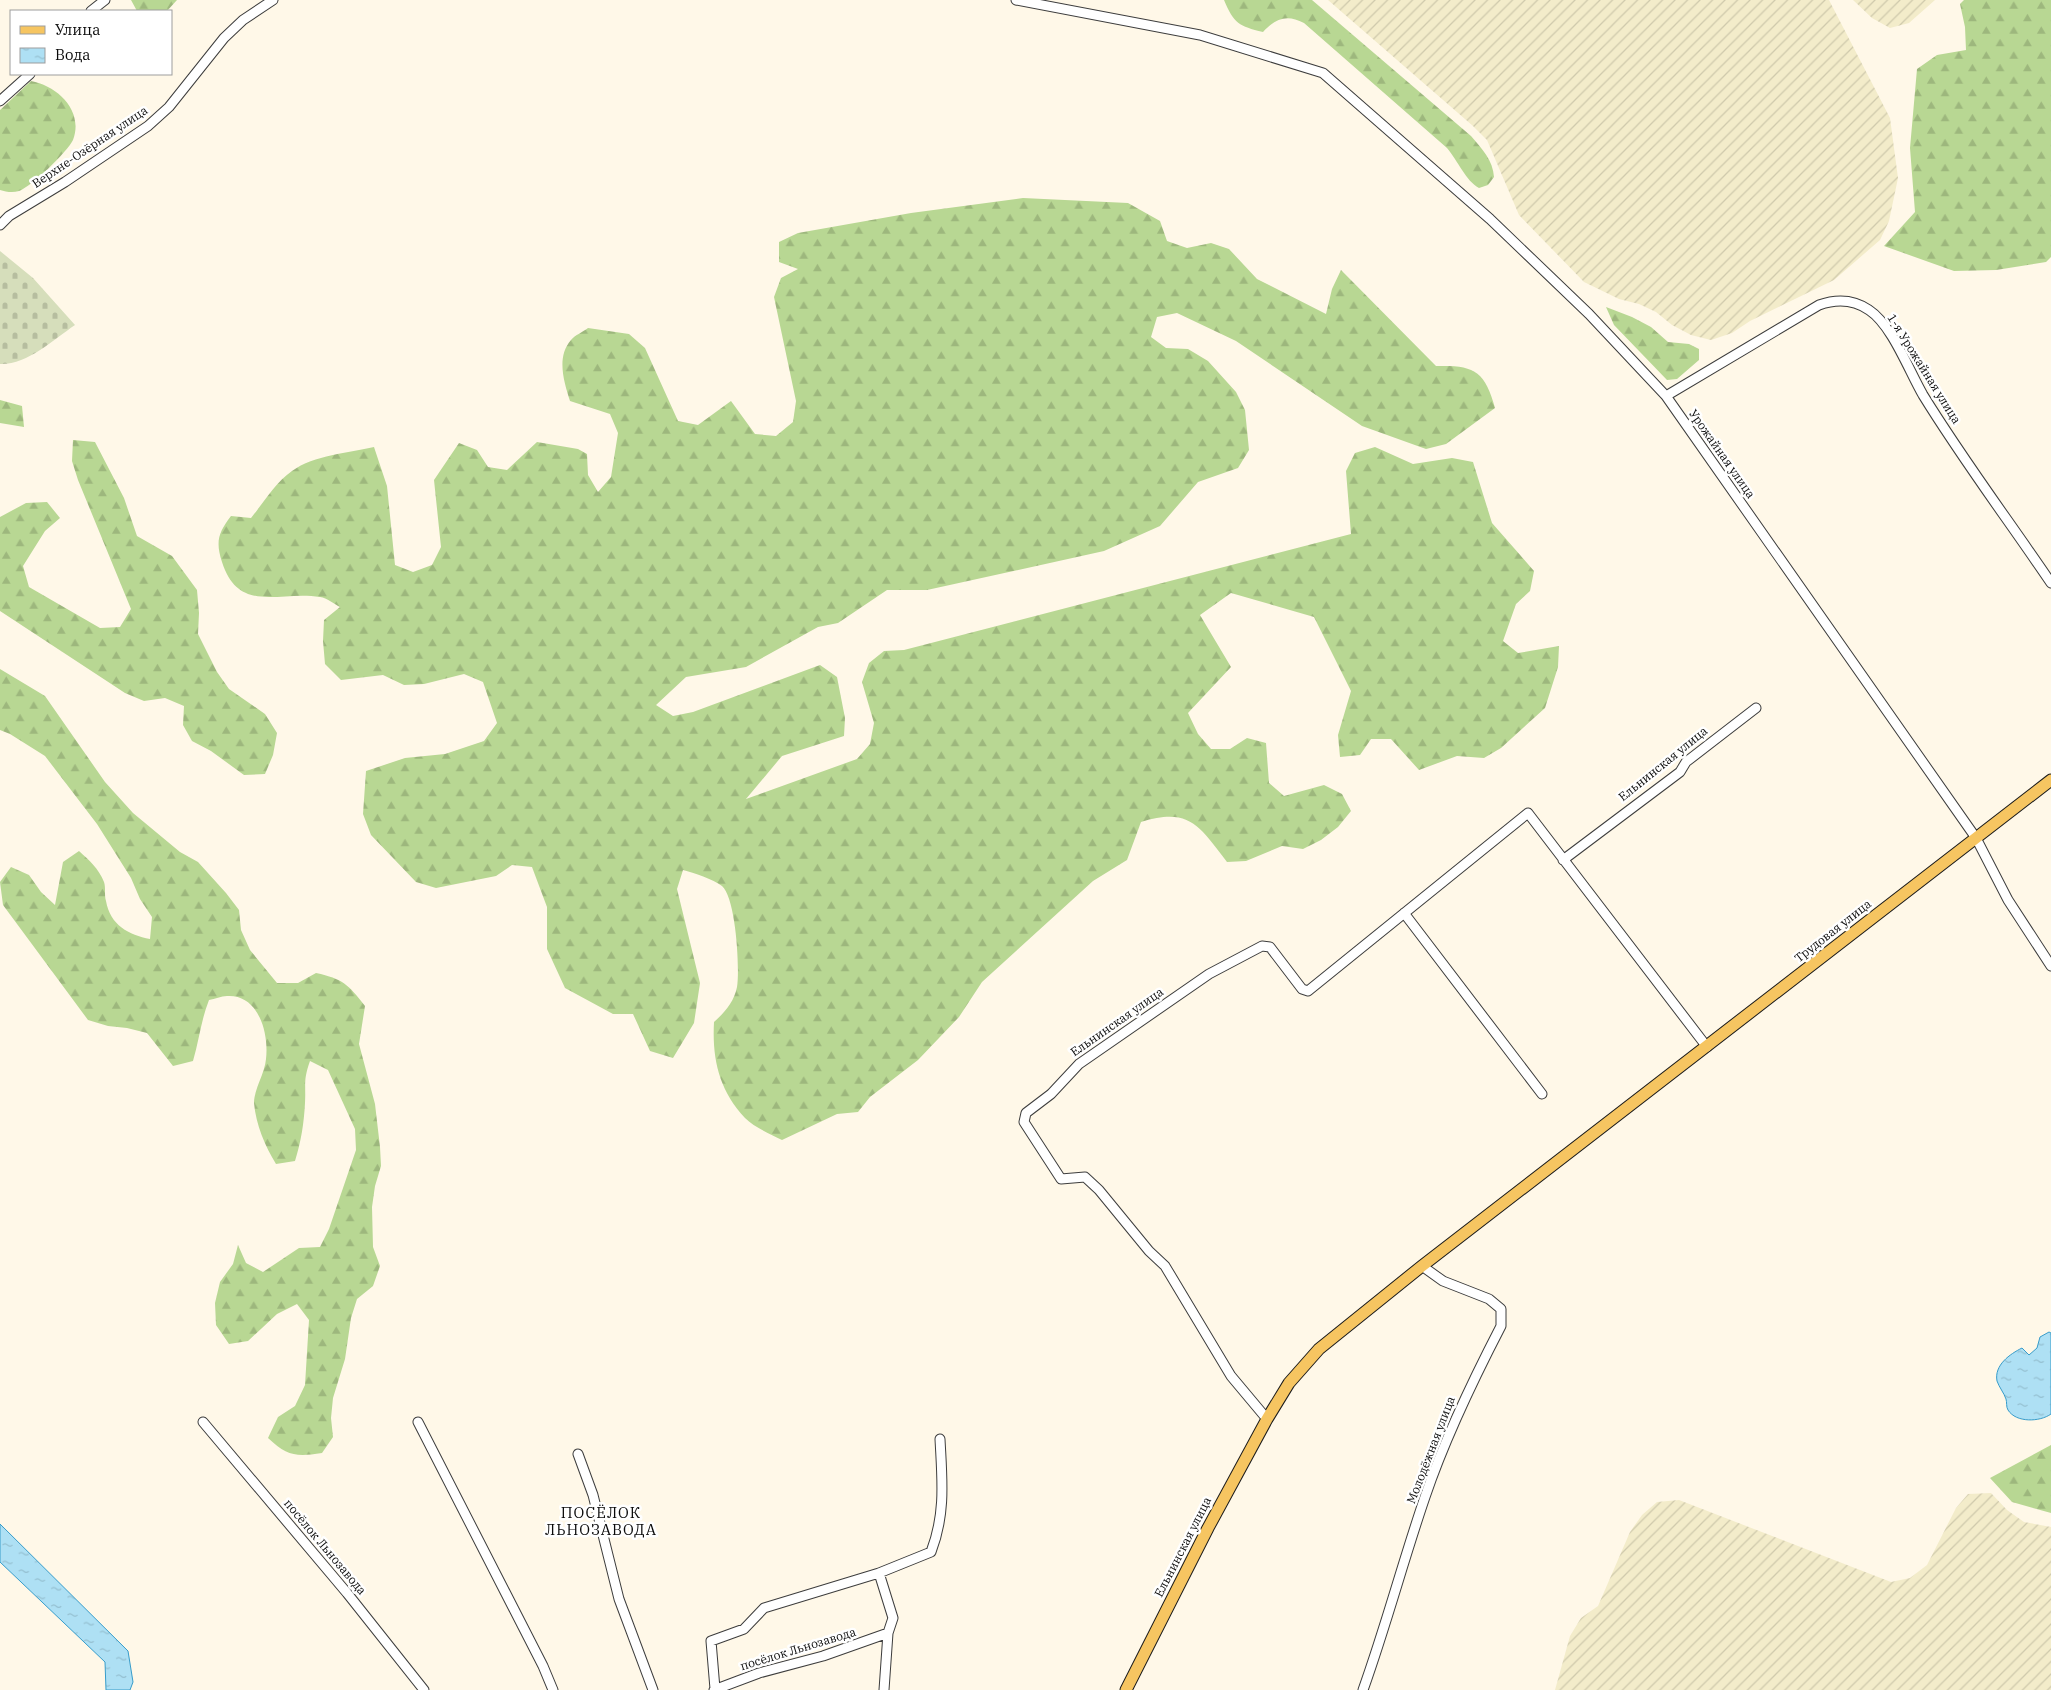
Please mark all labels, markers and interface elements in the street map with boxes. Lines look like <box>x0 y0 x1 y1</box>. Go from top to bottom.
legend <box>10 10 172 75</box>
text: Улица <box>55 20 100 39</box>
text: Вода <box>55 45 91 64</box>
street label: Верхне-Озёрная улица <box>29 102 151 191</box>
street label: 1-я Урожайная улица <box>1884 311 1965 427</box>
street label: Урожайная улица <box>1686 406 1759 501</box>
street label: Ельнинская улица <box>1615 723 1711 804</box>
street label: Трудовая улица <box>1791 896 1874 965</box>
street label: Ельнинская улица <box>1067 984 1166 1059</box>
street label: Молодёжная улица <box>1403 1394 1458 1506</box>
street label: Ельнинская улица <box>1151 1494 1214 1599</box>
street label: посёлок Льнозавода <box>281 1496 370 1598</box>
district label: ПОСЁЛОК ЛЬНОЗАВОДА <box>545 1503 657 1539</box>
street label: посёлок Льнозавода <box>738 1624 858 1673</box>

